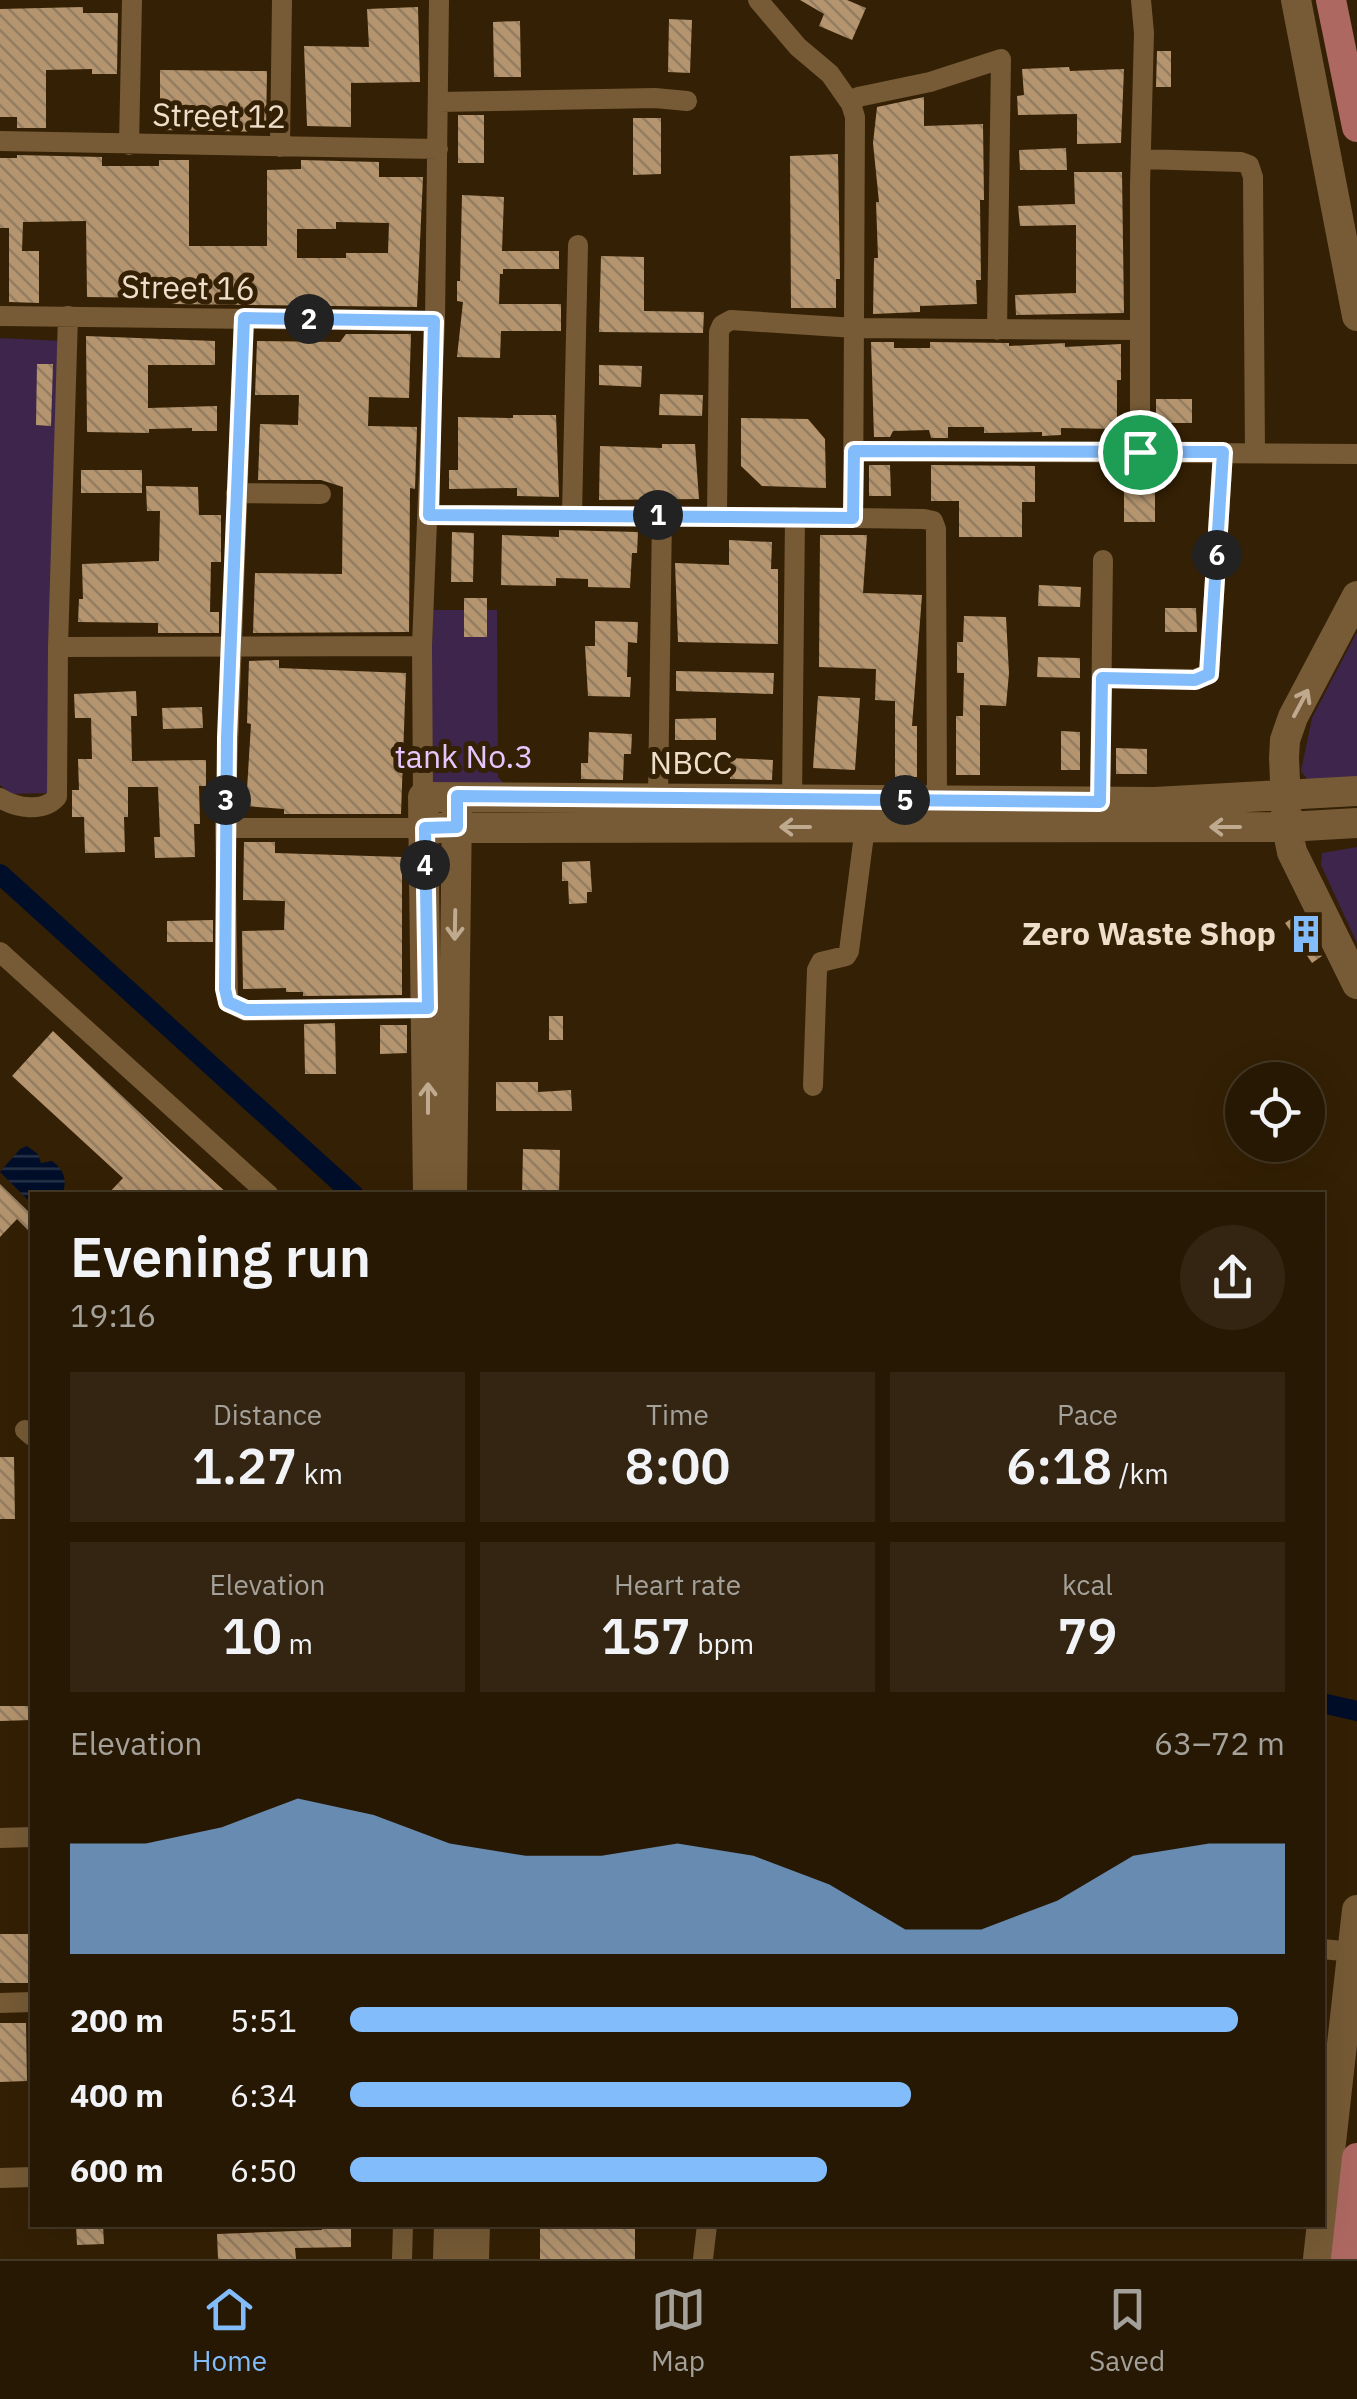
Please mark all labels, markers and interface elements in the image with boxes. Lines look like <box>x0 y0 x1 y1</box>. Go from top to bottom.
street label: Street 12 <box>152 93 286 137</box>
street label: Street 16 <box>121 265 255 309</box>
pin: 2 <box>284 294 334 344</box>
text: 2 <box>301 300 317 337</box>
pin <box>1098 410 1183 495</box>
icon: arrive <box>1113 425 1168 480</box>
pin: 1 <box>633 490 683 540</box>
text: 1 <box>650 496 666 533</box>
pin: 6 <box>1192 530 1242 580</box>
text: 6 <box>1209 536 1225 573</box>
one-way arrow <box>1292 688 1311 718</box>
park label: tank No.3 <box>395 735 533 777</box>
street label: NBCC <box>650 741 732 783</box>
pin: 3 <box>201 775 251 825</box>
pin: 5 <box>880 775 930 825</box>
text: 3 <box>218 781 234 818</box>
text: 5 <box>897 781 913 818</box>
one-way arrow <box>779 818 812 836</box>
one-way arrow <box>1209 818 1242 836</box>
pin: 4 <box>400 840 450 890</box>
text: 4 <box>417 846 433 883</box>
one-way arrow <box>446 908 464 940</box>
place label: Zero Waste Shop <box>1022 912 1276 954</box>
building icon: Zero Waste Shop <box>1285 913 1327 955</box>
map controls <box>1225 1062 1325 1162</box>
button: locate <box>1225 1062 1325 1162</box>
one-way arrow <box>418 1082 438 1114</box>
text: Evening run <box>70 1221 371 1292</box>
button: share <box>1180 1225 1285 1330</box>
text: 19:16 <box>70 1294 156 1336</box>
text: Distance <box>213 1396 322 1433</box>
text: Time <box>646 1396 709 1433</box>
text: Pace <box>1057 1396 1118 1433</box>
text: 1.27 <box>192 1433 297 1498</box>
text: 8:00 <box>625 1433 730 1498</box>
text: 6:18 <box>1006 1433 1112 1498</box>
text: km <box>297 1455 343 1492</box>
text: /km <box>1112 1455 1169 1492</box>
text: Elevation <box>210 1566 325 1603</box>
text: Heart rate <box>614 1566 741 1603</box>
text: kcal <box>1062 1566 1113 1603</box>
text: 10 <box>222 1603 282 1668</box>
text: 157 <box>601 1603 691 1668</box>
text: 79 <box>1058 1603 1118 1668</box>
text: m <box>282 1625 313 1662</box>
text: bpm <box>691 1625 754 1662</box>
text: Elevation <box>70 1722 203 1764</box>
text: 63–72 m <box>1154 1722 1285 1764</box>
text: 200 m <box>70 1999 164 2041</box>
text: 5:51 <box>230 1999 297 2041</box>
text: 400 m <box>70 2074 164 2116</box>
text: 6:34 <box>230 2074 297 2116</box>
text: 600 m <box>70 2149 164 2191</box>
text: 6:50 <box>230 2149 297 2191</box>
tab: Home <box>192 2282 267 2379</box>
tab: Map <box>651 2282 706 2379</box>
tab: Saved <box>1089 2282 1165 2379</box>

